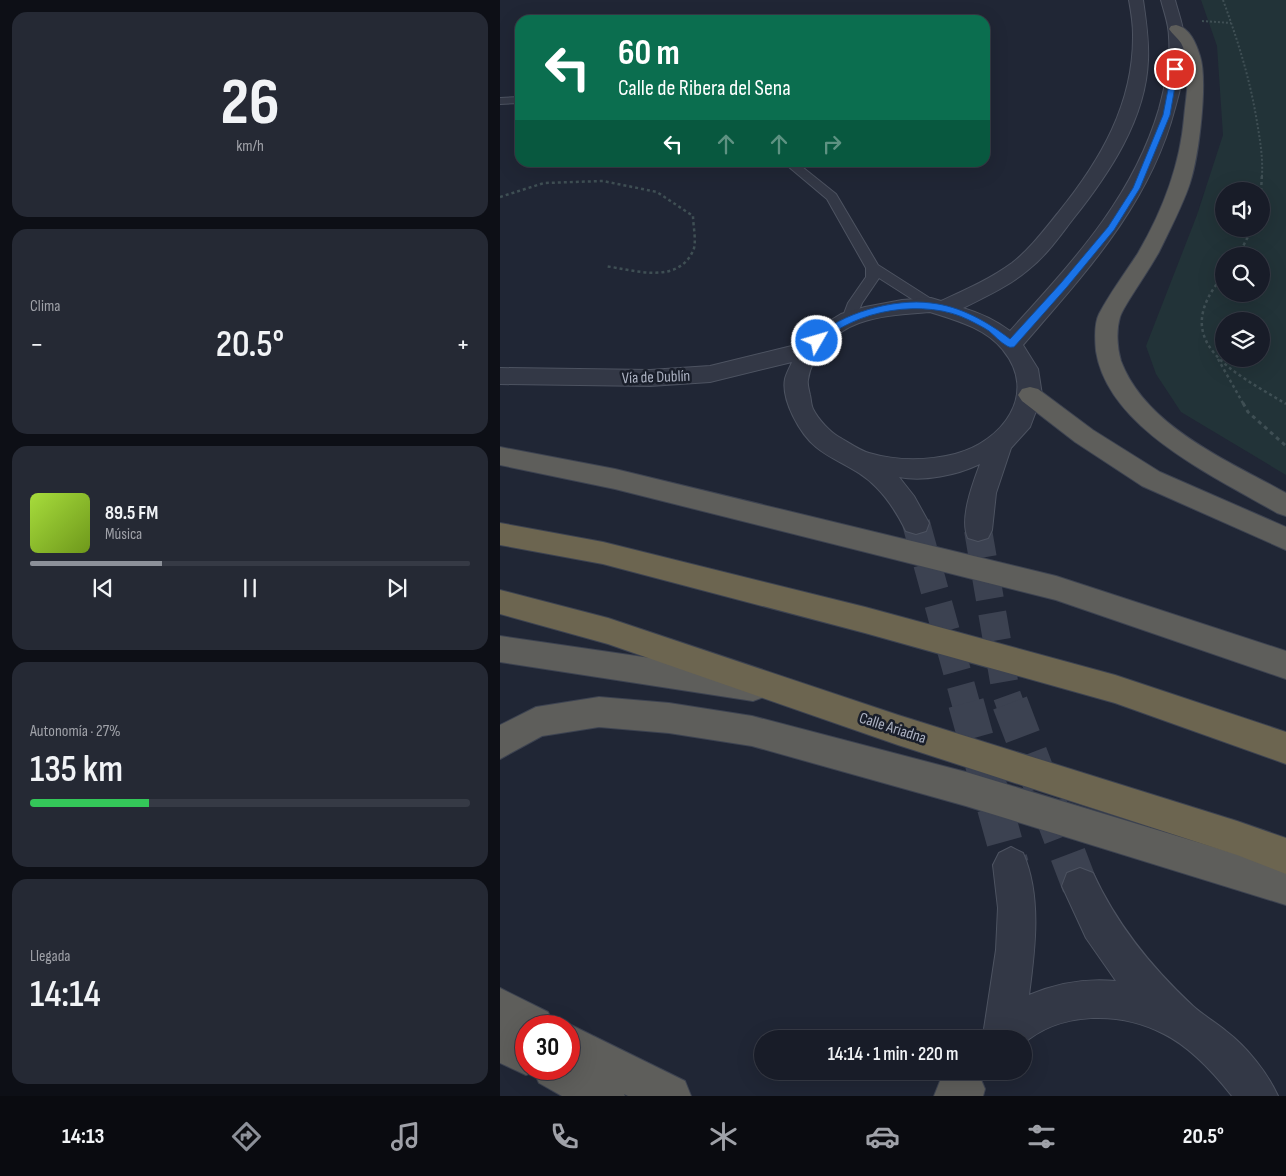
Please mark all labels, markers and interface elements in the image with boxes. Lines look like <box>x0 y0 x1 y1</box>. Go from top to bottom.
text: 60 m <box>618 32 680 75</box>
icon: left <box>535 35 600 100</box>
pin <box>1154 48 1196 90</box>
icon: arrive <box>1161 55 1189 83</box>
text: 26 <box>220 65 280 143</box>
text: Calle de Ribera del Sena <box>618 75 791 102</box>
icon: left <box>659 130 687 158</box>
icon: ahead <box>712 130 740 158</box>
icon: ahead <box>765 130 793 158</box>
icon: right <box>818 130 846 158</box>
text: km/h <box>236 137 264 156</box>
map controls <box>1215 182 1270 367</box>
button: sound <box>1215 182 1270 237</box>
button: search <box>1215 247 1270 302</box>
text: Clima <box>30 297 60 316</box>
button: layers <box>1215 312 1270 367</box>
position arrow <box>790 314 842 366</box>
text: 20.5° <box>216 322 284 367</box>
text: − <box>30 328 44 361</box>
text: + <box>456 328 470 361</box>
street label: Vía de Dublín <box>621 367 691 388</box>
text: 89.5 FM <box>105 502 158 525</box>
text: Música <box>105 525 142 544</box>
icon: previous <box>89 574 117 602</box>
icon: pause <box>236 574 264 602</box>
icon: next <box>383 574 411 602</box>
street label: Calle Ariadna <box>857 709 928 748</box>
text: Autonomía · 27% <box>30 722 121 741</box>
text: 135 km <box>30 747 123 792</box>
text: Llegada <box>30 947 71 966</box>
text: 14:14 <box>30 972 101 1017</box>
speed limit sign: 30 <box>515 1015 580 1080</box>
text: 14:14 · 1 min · 220 m <box>828 1043 958 1066</box>
icon: directions <box>229 1119 264 1154</box>
icon: music <box>388 1119 423 1154</box>
icon: phone <box>547 1119 582 1154</box>
icon: climate <box>706 1119 741 1154</box>
icon: car <box>865 1119 900 1154</box>
icon: filters <box>1024 1119 1059 1154</box>
text: 14:13 <box>62 1123 104 1150</box>
text: 20.5° <box>1183 1123 1224 1150</box>

